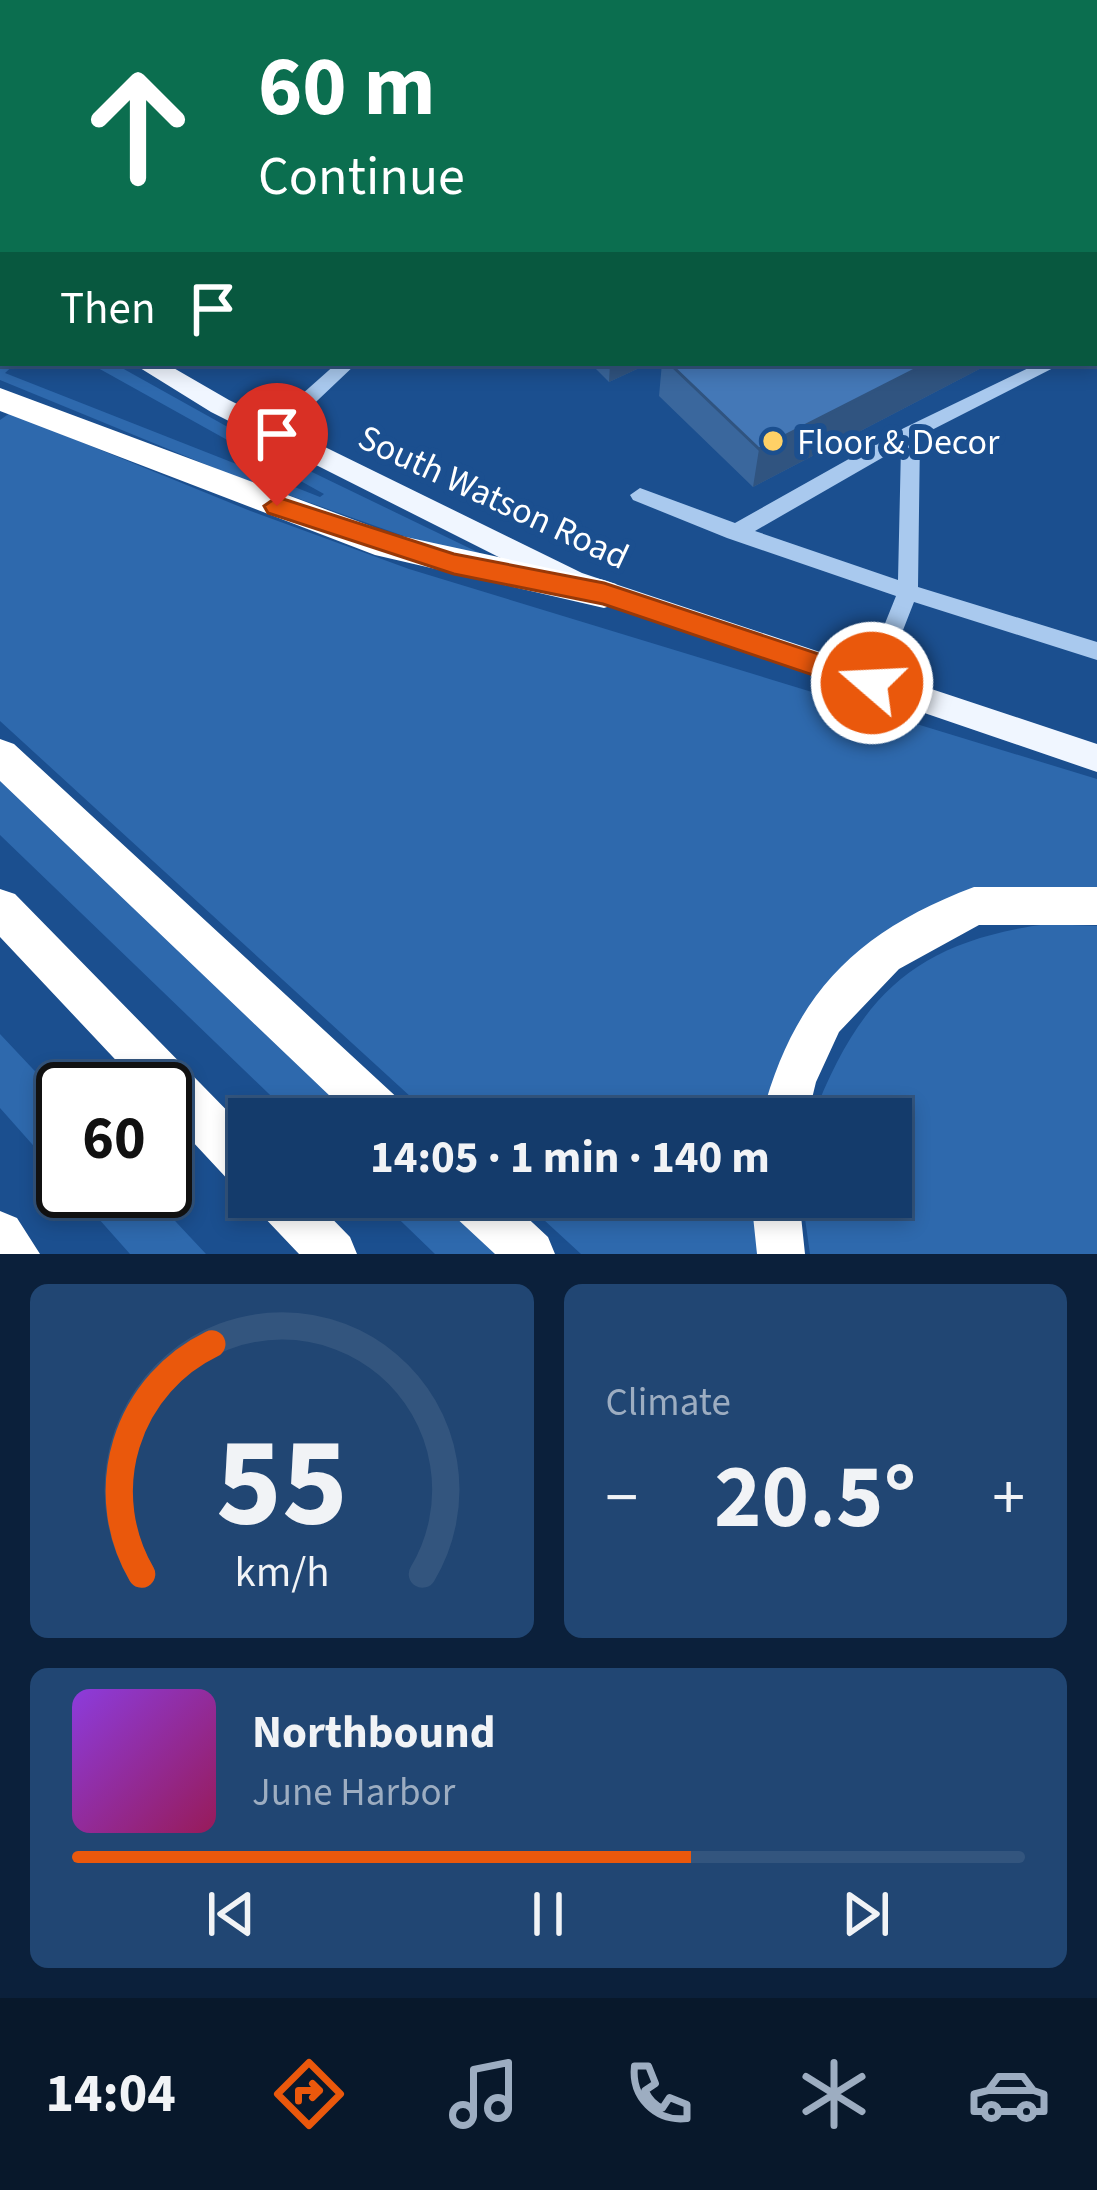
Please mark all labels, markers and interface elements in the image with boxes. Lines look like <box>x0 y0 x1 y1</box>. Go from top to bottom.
text: 60 m <box>258 28 436 148</box>
icon: ahead <box>60 48 216 204</box>
text: Continue <box>258 139 465 216</box>
icon: arrive <box>180 276 246 342</box>
text: Then <box>60 277 156 341</box>
pin <box>226 383 328 506</box>
icon: arrive <box>244 401 310 467</box>
street label: South Watson Road <box>350 412 637 582</box>
place label: Floor & Decor <box>797 417 1000 468</box>
marker: Floor & Decor <box>760 428 786 454</box>
position arrow <box>809 620 935 746</box>
speed limit sign: 60 <box>36 1062 192 1218</box>
text: 14:05 · 1 min · 140 m <box>370 1126 770 1190</box>
text: Climate <box>606 1375 731 1431</box>
text: 55 <box>216 1395 348 1573</box>
text: 20.5° <box>714 1434 916 1562</box>
text: − <box>606 1451 638 1545</box>
text: + <box>992 1451 1025 1545</box>
text: km/h <box>234 1542 329 1603</box>
text: Northbound <box>252 1701 496 1765</box>
text: June Harbor <box>252 1765 455 1821</box>
icon: previous <box>198 1881 264 1947</box>
icon: pause <box>515 1881 581 1947</box>
icon: next <box>833 1881 899 1947</box>
icon: directions <box>267 2052 351 2136</box>
icon: music <box>442 2052 526 2136</box>
icon: phone <box>617 2052 701 2136</box>
icon: climate <box>792 2052 876 2136</box>
icon: car <box>967 2052 1051 2136</box>
text: 14:04 <box>46 2056 176 2133</box>

